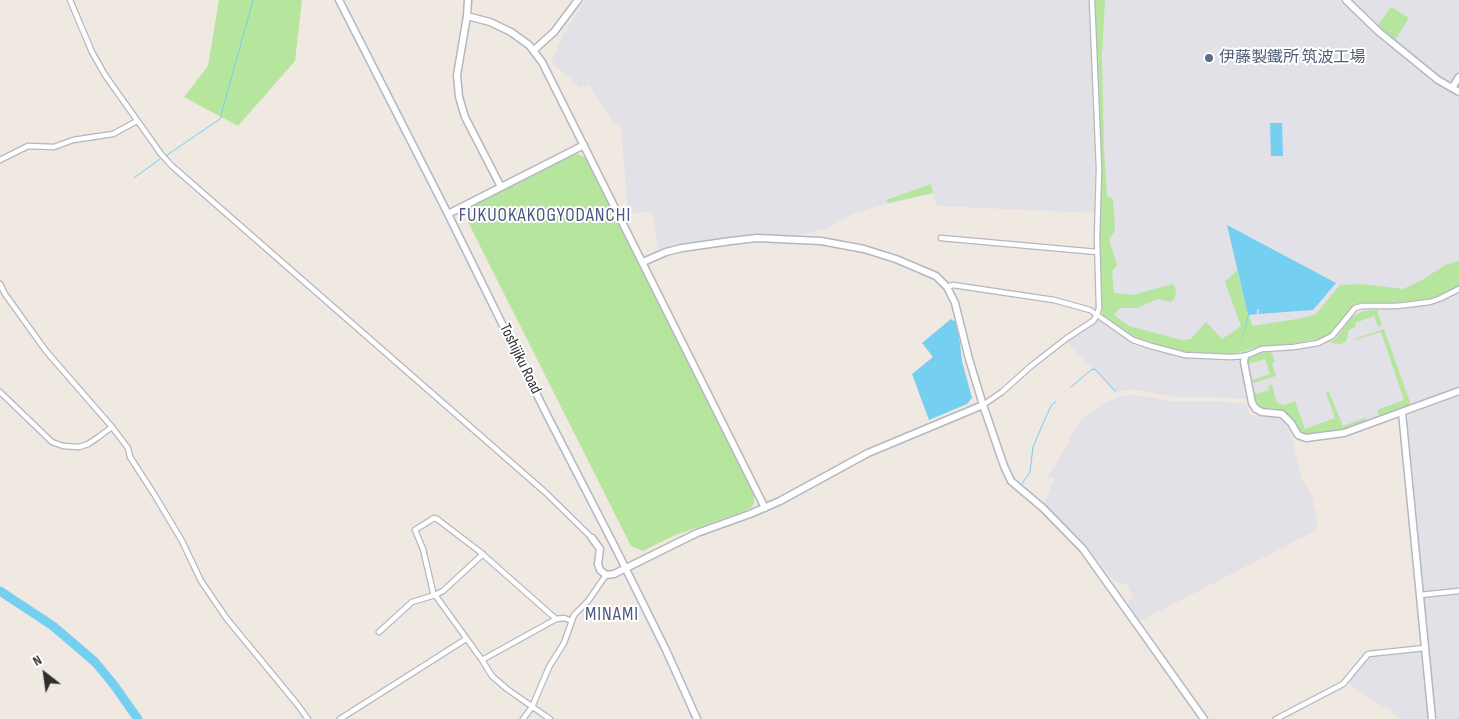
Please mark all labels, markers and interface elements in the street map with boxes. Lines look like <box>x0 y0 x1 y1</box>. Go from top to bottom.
place label: 伊藤製鐵所 筑波工場 <box>1219 48 1366 68</box>
marker: 伊藤製鐵所 筑波工場 <box>1203 52 1215 64</box>
district label: FUKUOKAKOGYODANCHI <box>457 205 633 227</box>
street label: Toshijiku Road <box>495 321 545 397</box>
district label: MINAMI <box>584 604 640 626</box>
north arrow <box>20 649 70 699</box>
text: N <box>30 651 45 670</box>

